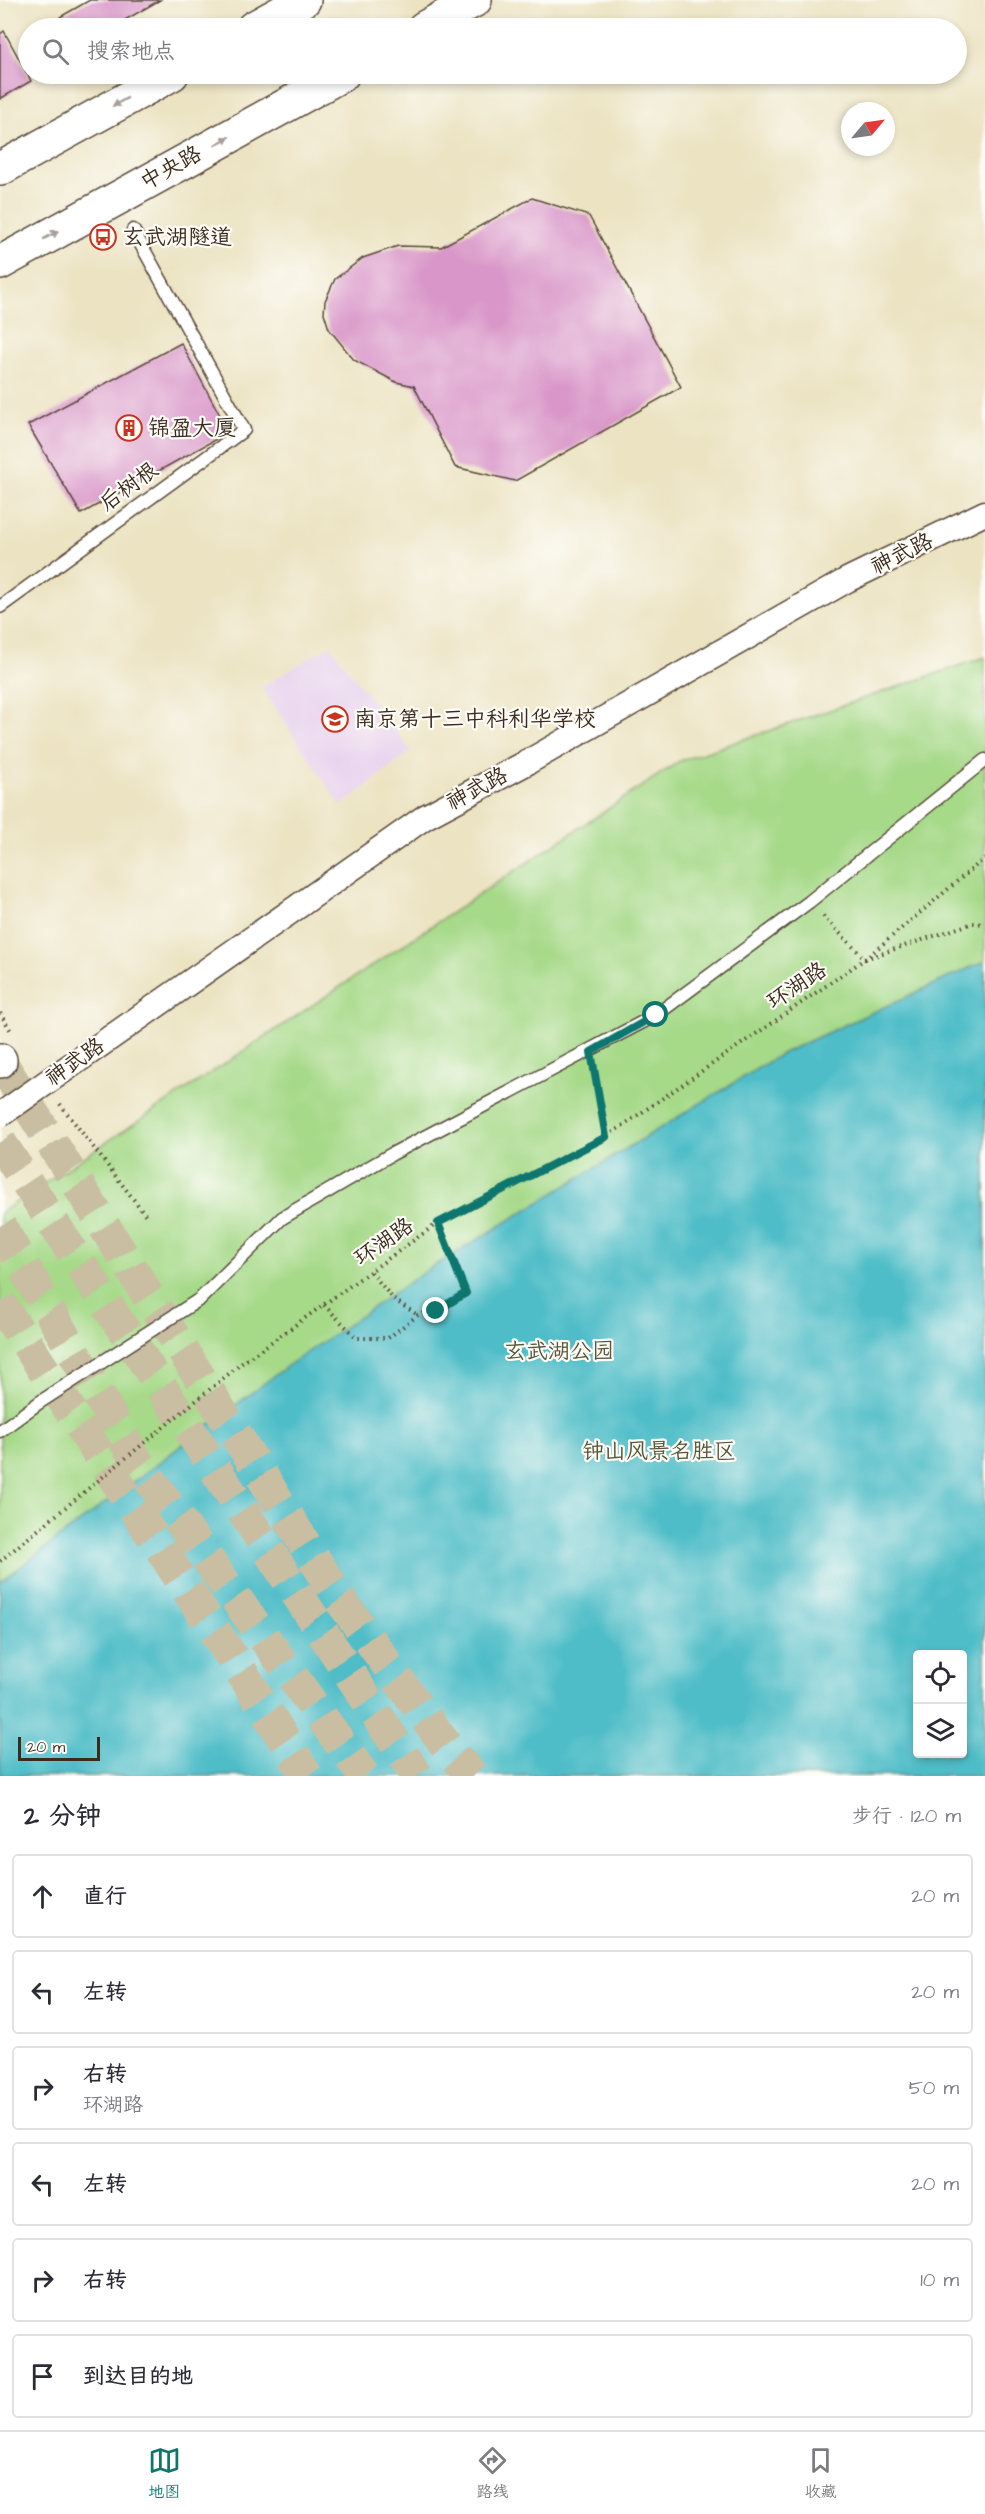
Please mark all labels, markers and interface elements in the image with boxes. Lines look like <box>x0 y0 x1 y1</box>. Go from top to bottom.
search box <box>18 18 967 84</box>
icon: search <box>39 35 72 68</box>
text: 搜索地点 <box>87 36 175 67</box>
one-way arrow <box>112 97 129 107</box>
north arrow <box>841 102 895 156</box>
one-way arrow <box>214 135 230 146</box>
street label: 中央路 <box>135 138 207 198</box>
bus stop icon: 玄武湖隧道 <box>88 222 118 252</box>
place label: 玄武湖隧道 <box>122 222 232 253</box>
one-way arrow <box>43 230 60 240</box>
building icon: 锦盈大厦 <box>114 413 144 443</box>
place label: 锦盈大厦 <box>148 413 236 444</box>
street label: 后树根 <box>93 454 166 519</box>
street label: 神武路 <box>866 526 938 582</box>
school or university icon: 南京第十三中科利华学校 <box>320 704 350 734</box>
place label: 南京第十三中科利华学校 <box>354 704 596 735</box>
street label: 神武路 <box>441 760 513 818</box>
street label: 环湖路 <box>761 955 833 1017</box>
route start <box>642 1001 668 1027</box>
street label: 神武路 <box>39 1030 111 1094</box>
street label: 环湖路 <box>348 1210 420 1274</box>
route end <box>422 1297 448 1323</box>
park label: 玄武湖公园 <box>504 1336 614 1367</box>
park label: 钟山风景名胜区 <box>582 1436 736 1467</box>
map controls <box>913 1650 967 1758</box>
button: locate <box>913 1650 967 1704</box>
button: layers <box>913 1704 967 1758</box>
scale bar <box>18 1734 100 1762</box>
text: 20 m <box>27 1736 65 1758</box>
text: 2 分钟 <box>24 1798 101 1834</box>
text: 步行 · 120 m <box>852 1802 961 1830</box>
icon: ahead <box>26 1880 59 1913</box>
text: 直行 <box>83 1881 127 1912</box>
text: 20 m <box>911 1882 959 1910</box>
icon: left <box>26 1976 59 2009</box>
text: 左转 <box>83 1977 127 2008</box>
text: 20 m <box>911 1978 959 2006</box>
text: 右转 <box>83 2059 127 2090</box>
icon: right <box>26 2072 59 2105</box>
text: 50 m <box>909 2074 959 2102</box>
text: 环湖路 <box>83 2091 143 2119</box>
icon: left <box>26 2168 59 2201</box>
text: 左转 <box>83 2169 127 2200</box>
text: 20 m <box>911 2170 959 2198</box>
icon: right <box>26 2264 59 2297</box>
text: 右转 <box>83 2265 127 2296</box>
text: 10 m <box>920 2266 959 2294</box>
icon: arrive <box>26 2360 59 2393</box>
text: 到达目的地 <box>83 2361 193 2392</box>
tab: 地图 <box>148 2444 181 2503</box>
tab: 路线 <box>476 2444 509 2503</box>
tab: 收藏 <box>804 2444 837 2503</box>

